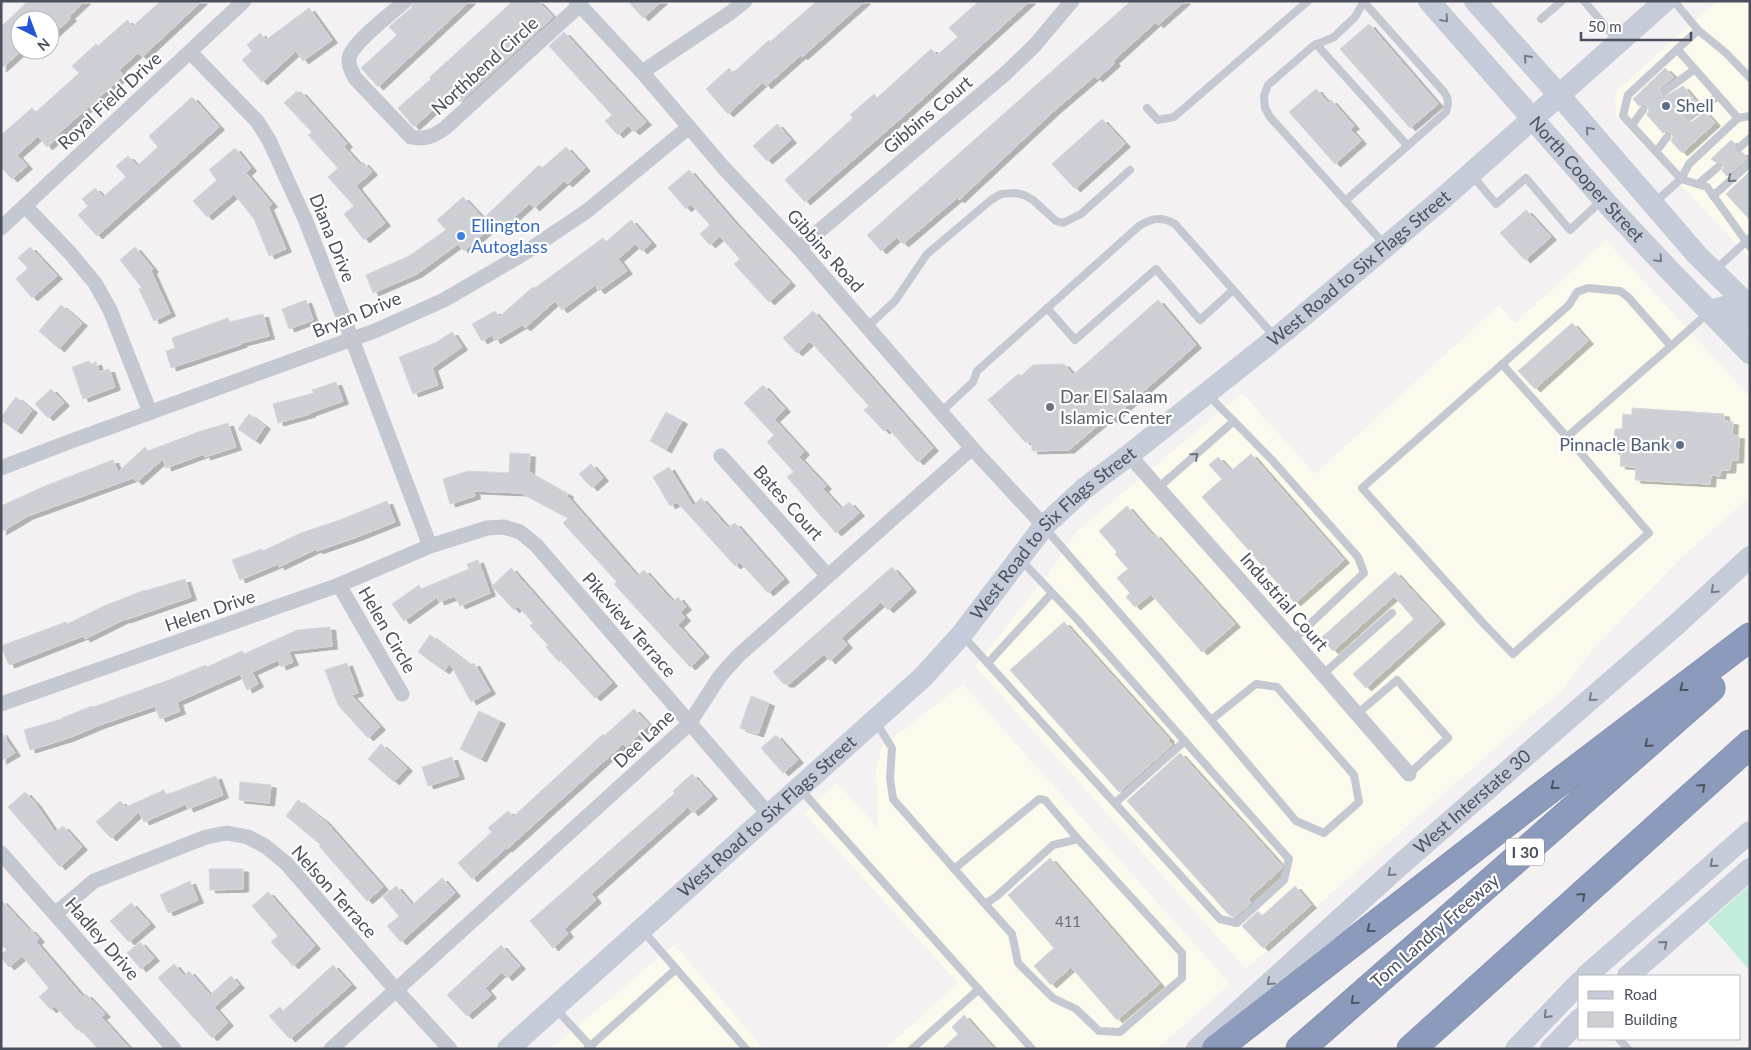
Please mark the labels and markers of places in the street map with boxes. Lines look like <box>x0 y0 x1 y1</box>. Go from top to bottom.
place label: Shell <box>1676 94 1714 116</box>
marker: Shell <box>1660 100 1672 112</box>
place label: Ellington Autoglass <box>471 214 548 257</box>
marker: Ellington Autoglass <box>455 230 467 242</box>
place label: Dar El Salaam Islamic Center <box>1060 385 1172 428</box>
marker: Dar El Salaam Islamic Center <box>1044 401 1056 413</box>
place label: Pinnacle Bank <box>1559 433 1671 455</box>
marker: Pinnacle Bank <box>1674 439 1686 451</box>

